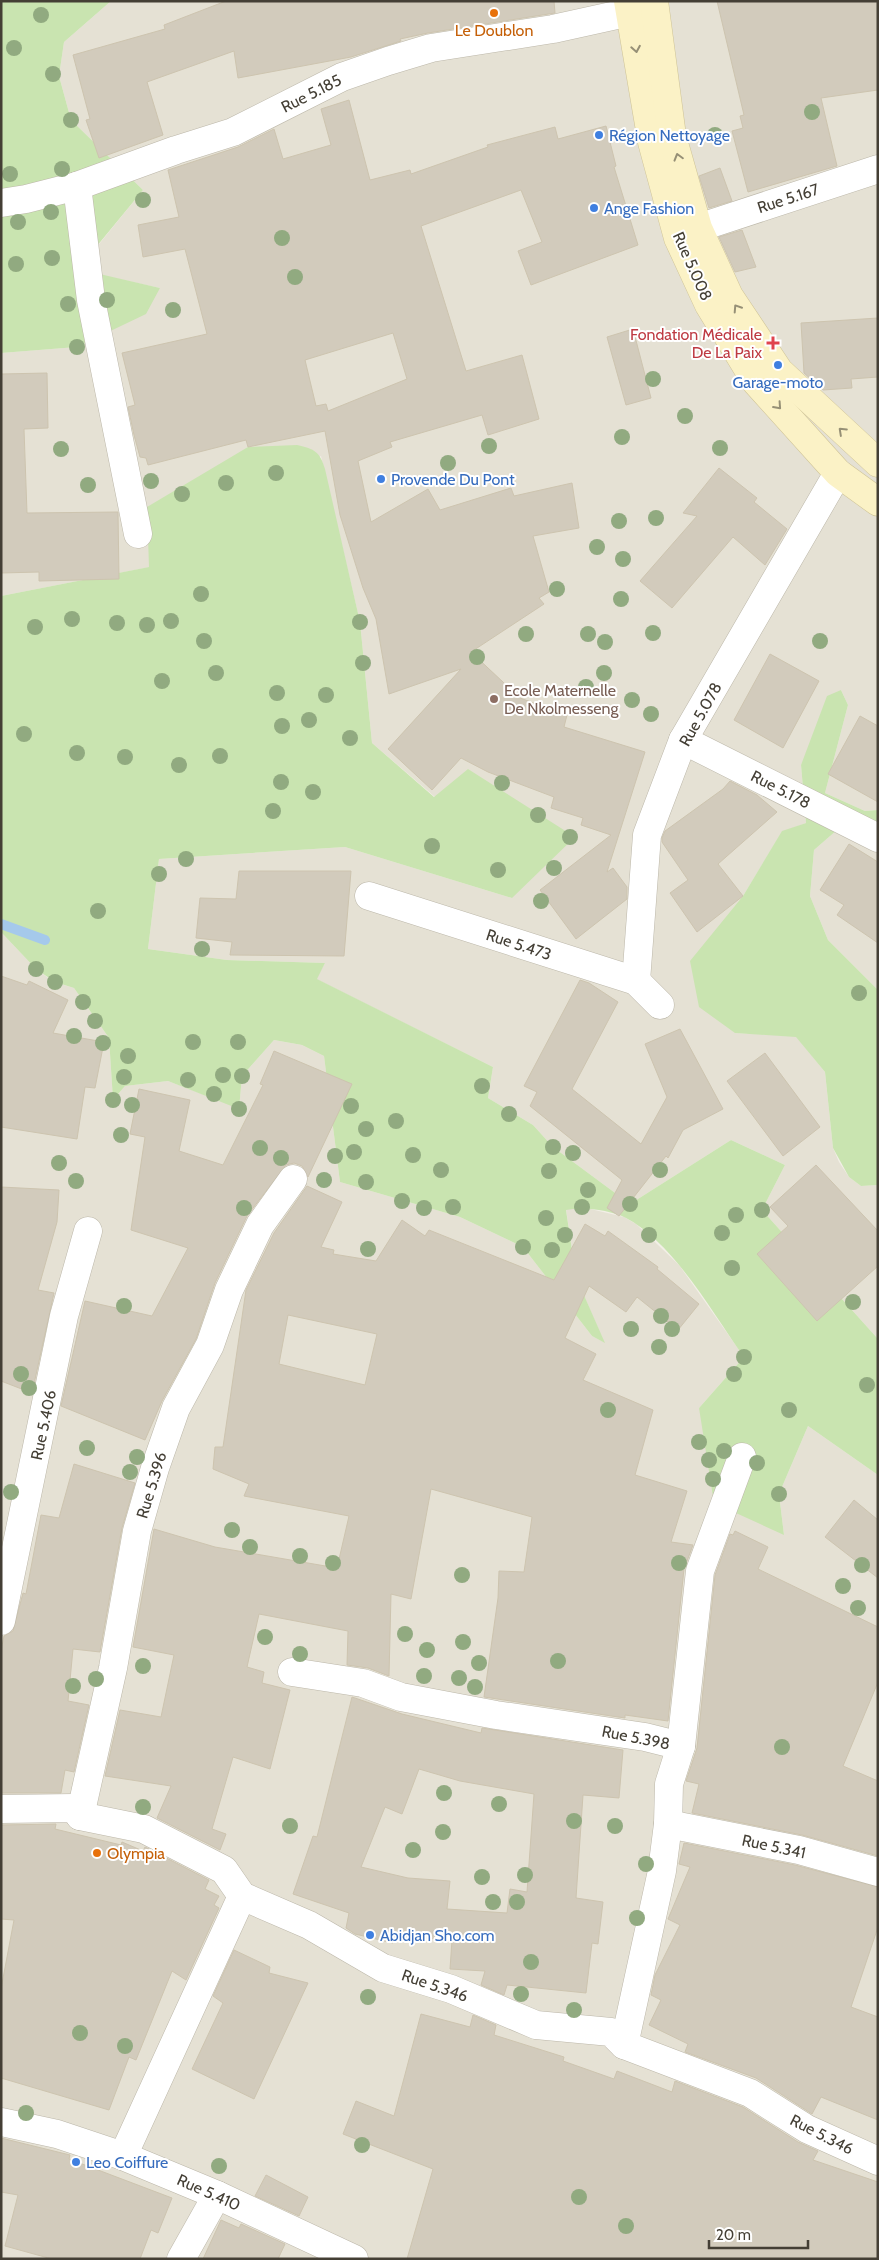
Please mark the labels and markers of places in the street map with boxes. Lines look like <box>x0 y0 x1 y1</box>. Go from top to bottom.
marker: Le Doublon <box>488 7 500 19</box>
place label: Le Doublon <box>455 21 533 40</box>
place label: Région Nettoyage <box>609 126 730 145</box>
marker: Région Nettoyage <box>593 129 605 141</box>
place label: Ange Fashion <box>604 199 694 218</box>
marker: Ange Fashion <box>588 202 600 214</box>
place label: Fondation Médicale De La Paix <box>630 325 762 362</box>
marker: Fondation Médicale De La Paix <box>766 336 780 350</box>
marker: Garage-moto <box>772 359 784 371</box>
place label: Garage-moto <box>733 373 824 392</box>
place label: Provende Du Pont <box>391 470 515 489</box>
marker: Provende Du Pont <box>375 473 387 485</box>
place label: Ecole Maternelle De Nkolmesseng <box>504 681 619 718</box>
marker: Ecole Maternelle De Nkolmesseng <box>488 693 500 705</box>
place label: Olympia <box>107 1844 165 1863</box>
marker: Olympia <box>91 1847 103 1859</box>
place label: Abidjan Sho.com <box>380 1926 495 1945</box>
marker: Abidjan Sho.com <box>364 1929 376 1941</box>
place label: Leo Coiffure <box>86 2153 168 2172</box>
marker: Leo Coiffure <box>70 2156 82 2168</box>

